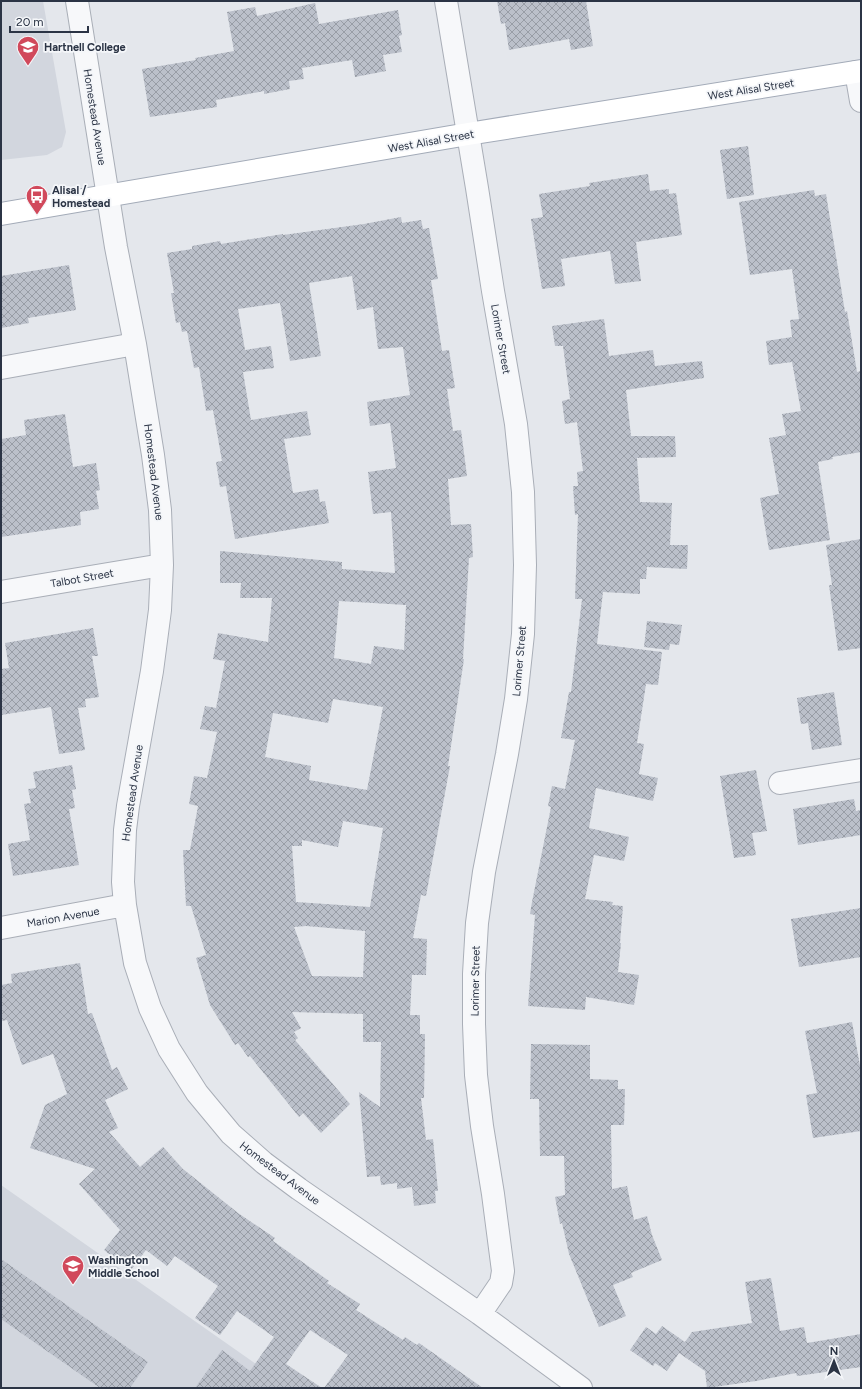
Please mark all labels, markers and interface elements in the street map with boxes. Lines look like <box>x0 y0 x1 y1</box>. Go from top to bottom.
scale bar <box>10 8 88 34</box>
text: 20 m <box>16 15 44 29</box>
school or university icon: Hartnell College <box>15 34 41 67</box>
place label: Hartnell College <box>44 41 126 54</box>
street label: Homestead Avenue <box>80 68 109 166</box>
street label: West Alisal Street <box>707 76 795 103</box>
street label: West Alisal Street <box>387 128 475 155</box>
bus stop icon: Alisal / Homestead <box>24 183 50 216</box>
place label: Alisal / Homestead <box>52 184 110 210</box>
street label: Lorimer Street <box>488 303 513 375</box>
street label: Homestead Avenue <box>141 423 166 521</box>
street label: Talbot Street <box>49 567 115 590</box>
street label: Lorimer Street <box>510 625 529 697</box>
street label: Homestead Avenue <box>119 744 146 842</box>
street label: Marion Avenue <box>26 905 100 930</box>
street label: Lorimer Street <box>468 945 483 1017</box>
street label: Homestead Avenue <box>237 1139 322 1208</box>
school or university icon: Washington Middle School <box>60 1253 86 1286</box>
place label: Washington Middle School <box>88 1254 160 1280</box>
north arrow <box>814 1341 854 1381</box>
text: N <box>830 1345 838 1358</box>

